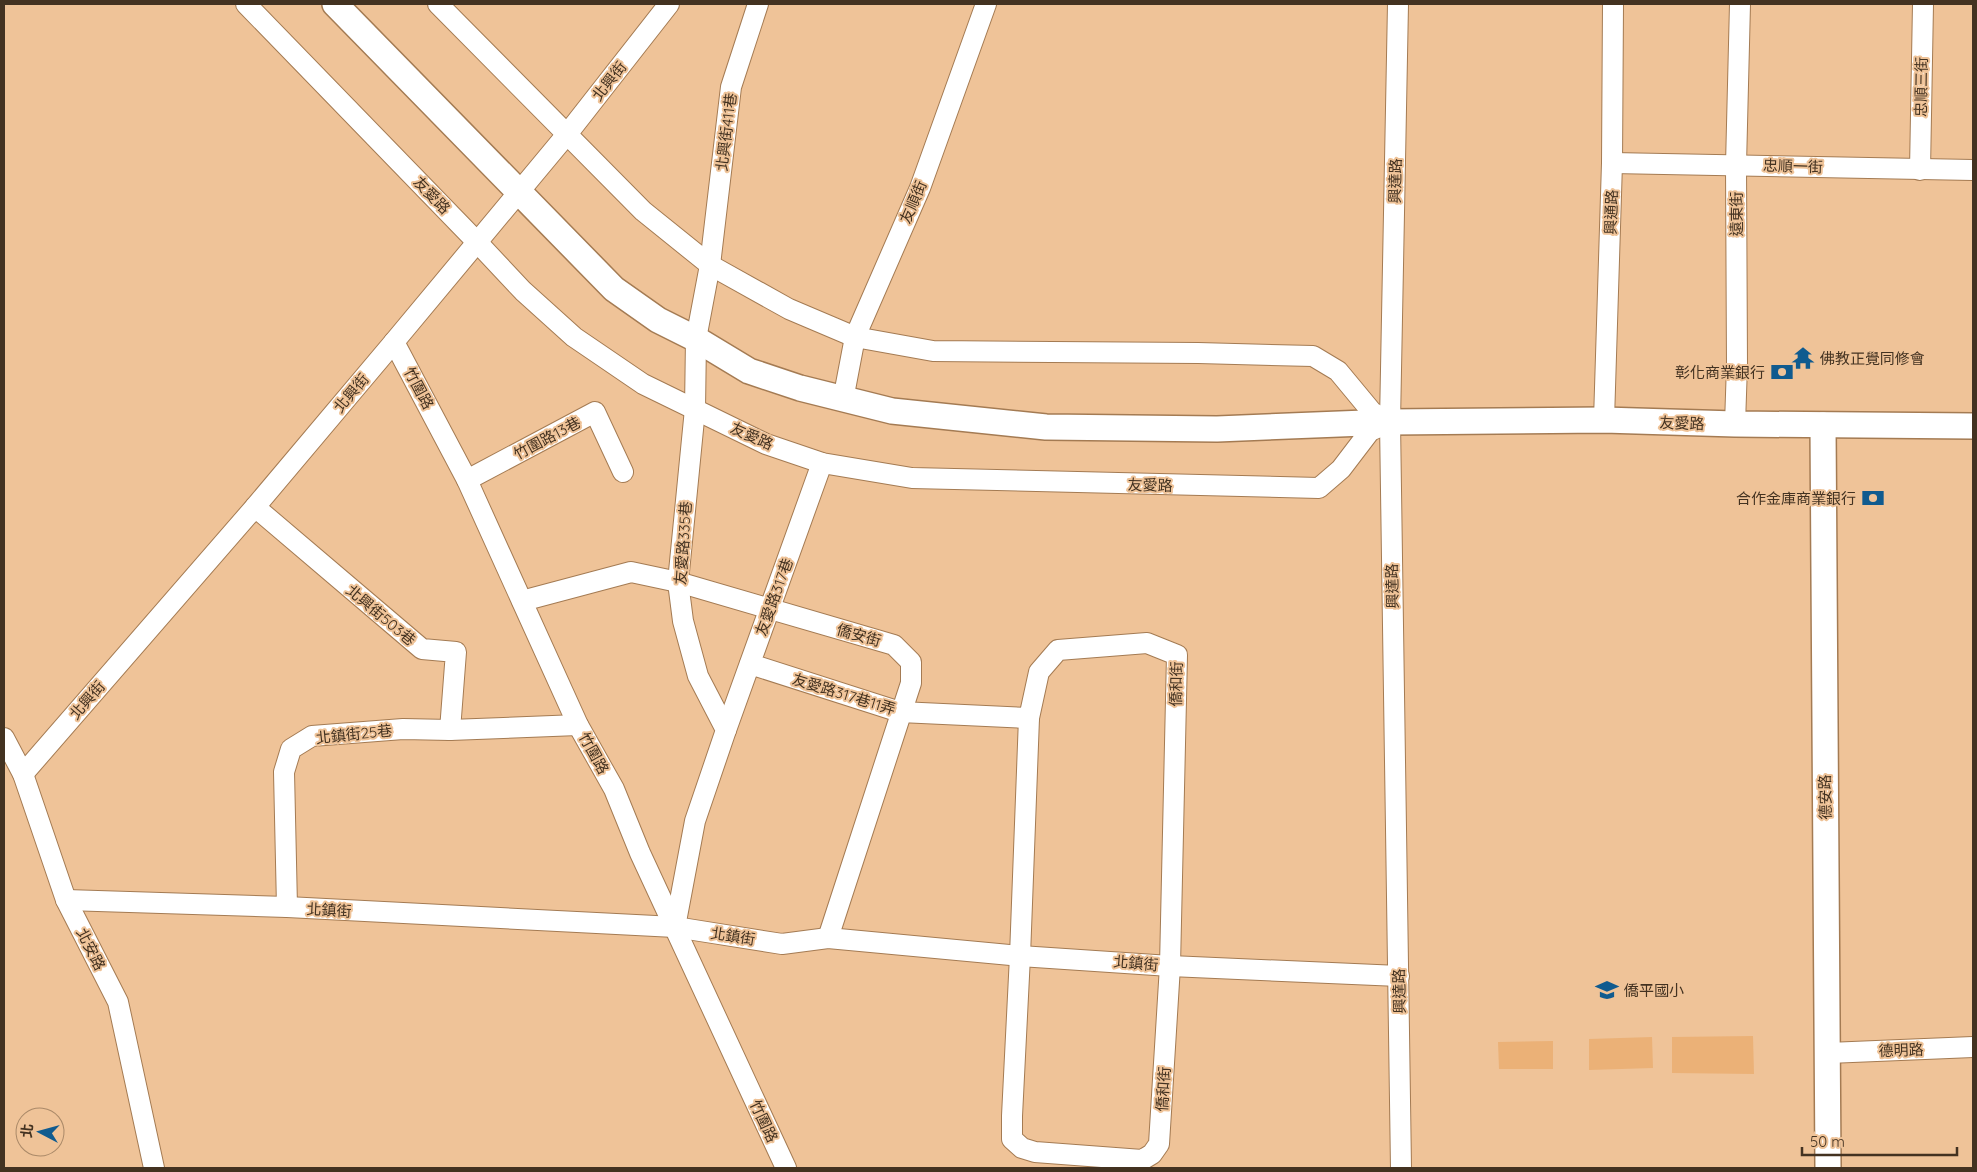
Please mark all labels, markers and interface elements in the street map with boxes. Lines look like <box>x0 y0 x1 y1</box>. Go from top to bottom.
street label: 北興街 <box>588 57 630 105</box>
street label: 忠順三街 <box>1911 57 1931 117</box>
street label: 北興街411巷 <box>712 92 740 172</box>
street label: 忠順一街 <box>1763 155 1823 177</box>
street label: 興達路 <box>1385 158 1405 204</box>
street label: 友愛路 <box>410 172 454 218</box>
street label: 友順街 <box>895 178 931 226</box>
street label: 興通路 <box>1601 189 1621 235</box>
street label: 遠東街 <box>1727 191 1746 237</box>
temple icon: 佛教正覺同修會 <box>1790 345 1816 371</box>
place label: 佛教正覺同修會 <box>1820 349 1925 368</box>
bank icon: 彰化商業銀行 <box>1769 359 1795 385</box>
place label: 彰化商業銀行 <box>1675 363 1765 382</box>
street label: 竹圍路 <box>400 364 438 412</box>
street label: 北興街 <box>329 370 373 416</box>
street label: 竹圍路13巷 <box>510 412 584 464</box>
street label: 友愛路 <box>1659 413 1705 433</box>
street label: 友愛路 <box>728 418 776 454</box>
street label: 友愛路 <box>1127 475 1173 495</box>
bank icon: 合作金庫商業銀行 <box>1860 485 1886 511</box>
place label: 合作金庫商業銀行 <box>1736 489 1856 508</box>
street label: 友愛路335巷 <box>671 500 695 586</box>
street label: 友愛路317巷 <box>751 556 797 638</box>
street label: 興達路 <box>1382 563 1402 609</box>
street label: 北興街503巷 <box>342 580 420 650</box>
street label: 僑安街 <box>835 620 883 650</box>
street label: 僑和街 <box>1166 661 1186 707</box>
street label: 友愛路317巷11弄 <box>790 669 898 719</box>
street label: 北興街 <box>65 677 109 723</box>
street label: 北鎮街25巷 <box>315 721 393 747</box>
street label: 竹圍路 <box>575 729 613 777</box>
street label: 德安路 <box>1815 774 1835 820</box>
street label: 北鎮街 <box>306 899 352 921</box>
street label: 北鎮街 <box>709 923 757 949</box>
street label: 北安路 <box>72 925 110 973</box>
street label: 北鎮街 <box>1113 952 1159 974</box>
street label: 興達路 <box>1389 968 1409 1014</box>
school or university icon: 僑平國小 <box>1594 977 1620 1003</box>
place label: 僑平國小 <box>1624 981 1684 1000</box>
street label: 德明路 <box>1878 1040 1924 1060</box>
street label: 僑和街 <box>1152 1066 1174 1112</box>
street label: 竹圍路 <box>746 1097 782 1145</box>
north arrow <box>15 1107 65 1157</box>
text: 北 <box>17 1123 37 1139</box>
scale bar <box>1802 1124 1957 1156</box>
text: 50 m <box>1810 1132 1845 1151</box>

